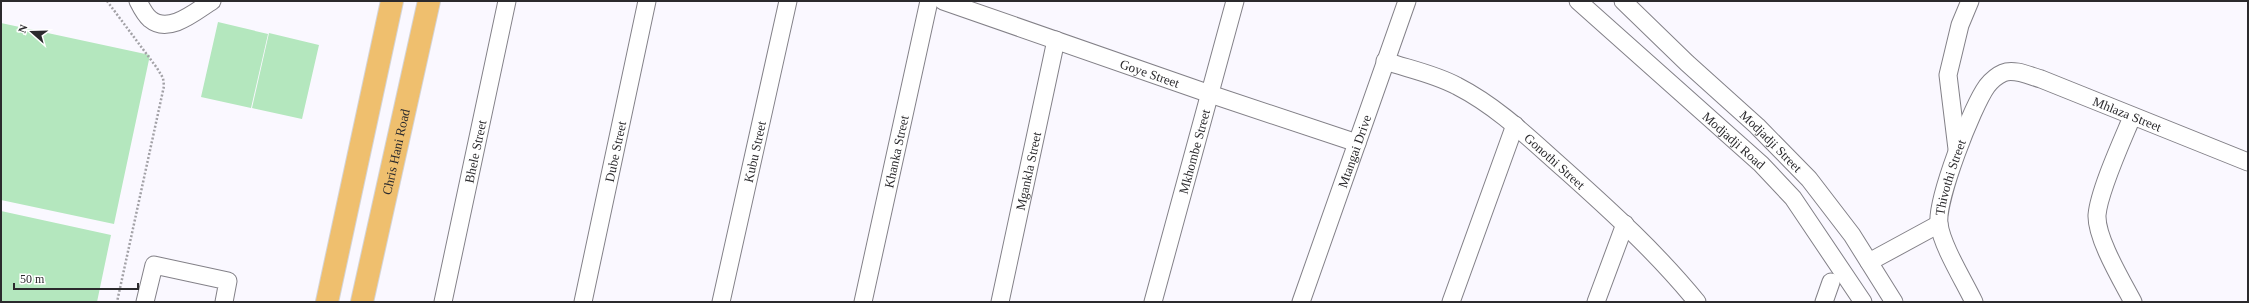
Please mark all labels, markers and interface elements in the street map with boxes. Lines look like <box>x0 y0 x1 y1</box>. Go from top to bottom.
north arrow <box>12 12 52 52</box>
text: N <box>16 23 30 34</box>
street label: Goye Street <box>1118 56 1182 91</box>
street label: Mhlaza Street <box>2091 94 2164 135</box>
street label: Chris Hani Road <box>379 107 413 196</box>
street label: Mkhombe Street <box>1176 107 1213 196</box>
street label: Modjadji Street <box>1737 107 1805 176</box>
street label: Modjadji Road <box>1699 109 1768 172</box>
street label: Mtangai Drive <box>1335 113 1374 190</box>
street label: Khanka Street <box>881 114 912 189</box>
street label: Bhele Street <box>462 118 490 184</box>
street label: Dube Street <box>602 119 629 183</box>
street label: Kubu Street <box>741 119 769 184</box>
street label: Mgankla Street <box>1013 130 1044 212</box>
street label: Gonothi Street <box>1521 130 1588 193</box>
street label: Thivothi Street <box>1932 137 1969 216</box>
scale bar <box>14 265 138 291</box>
text: 50 m <box>20 272 45 286</box>

